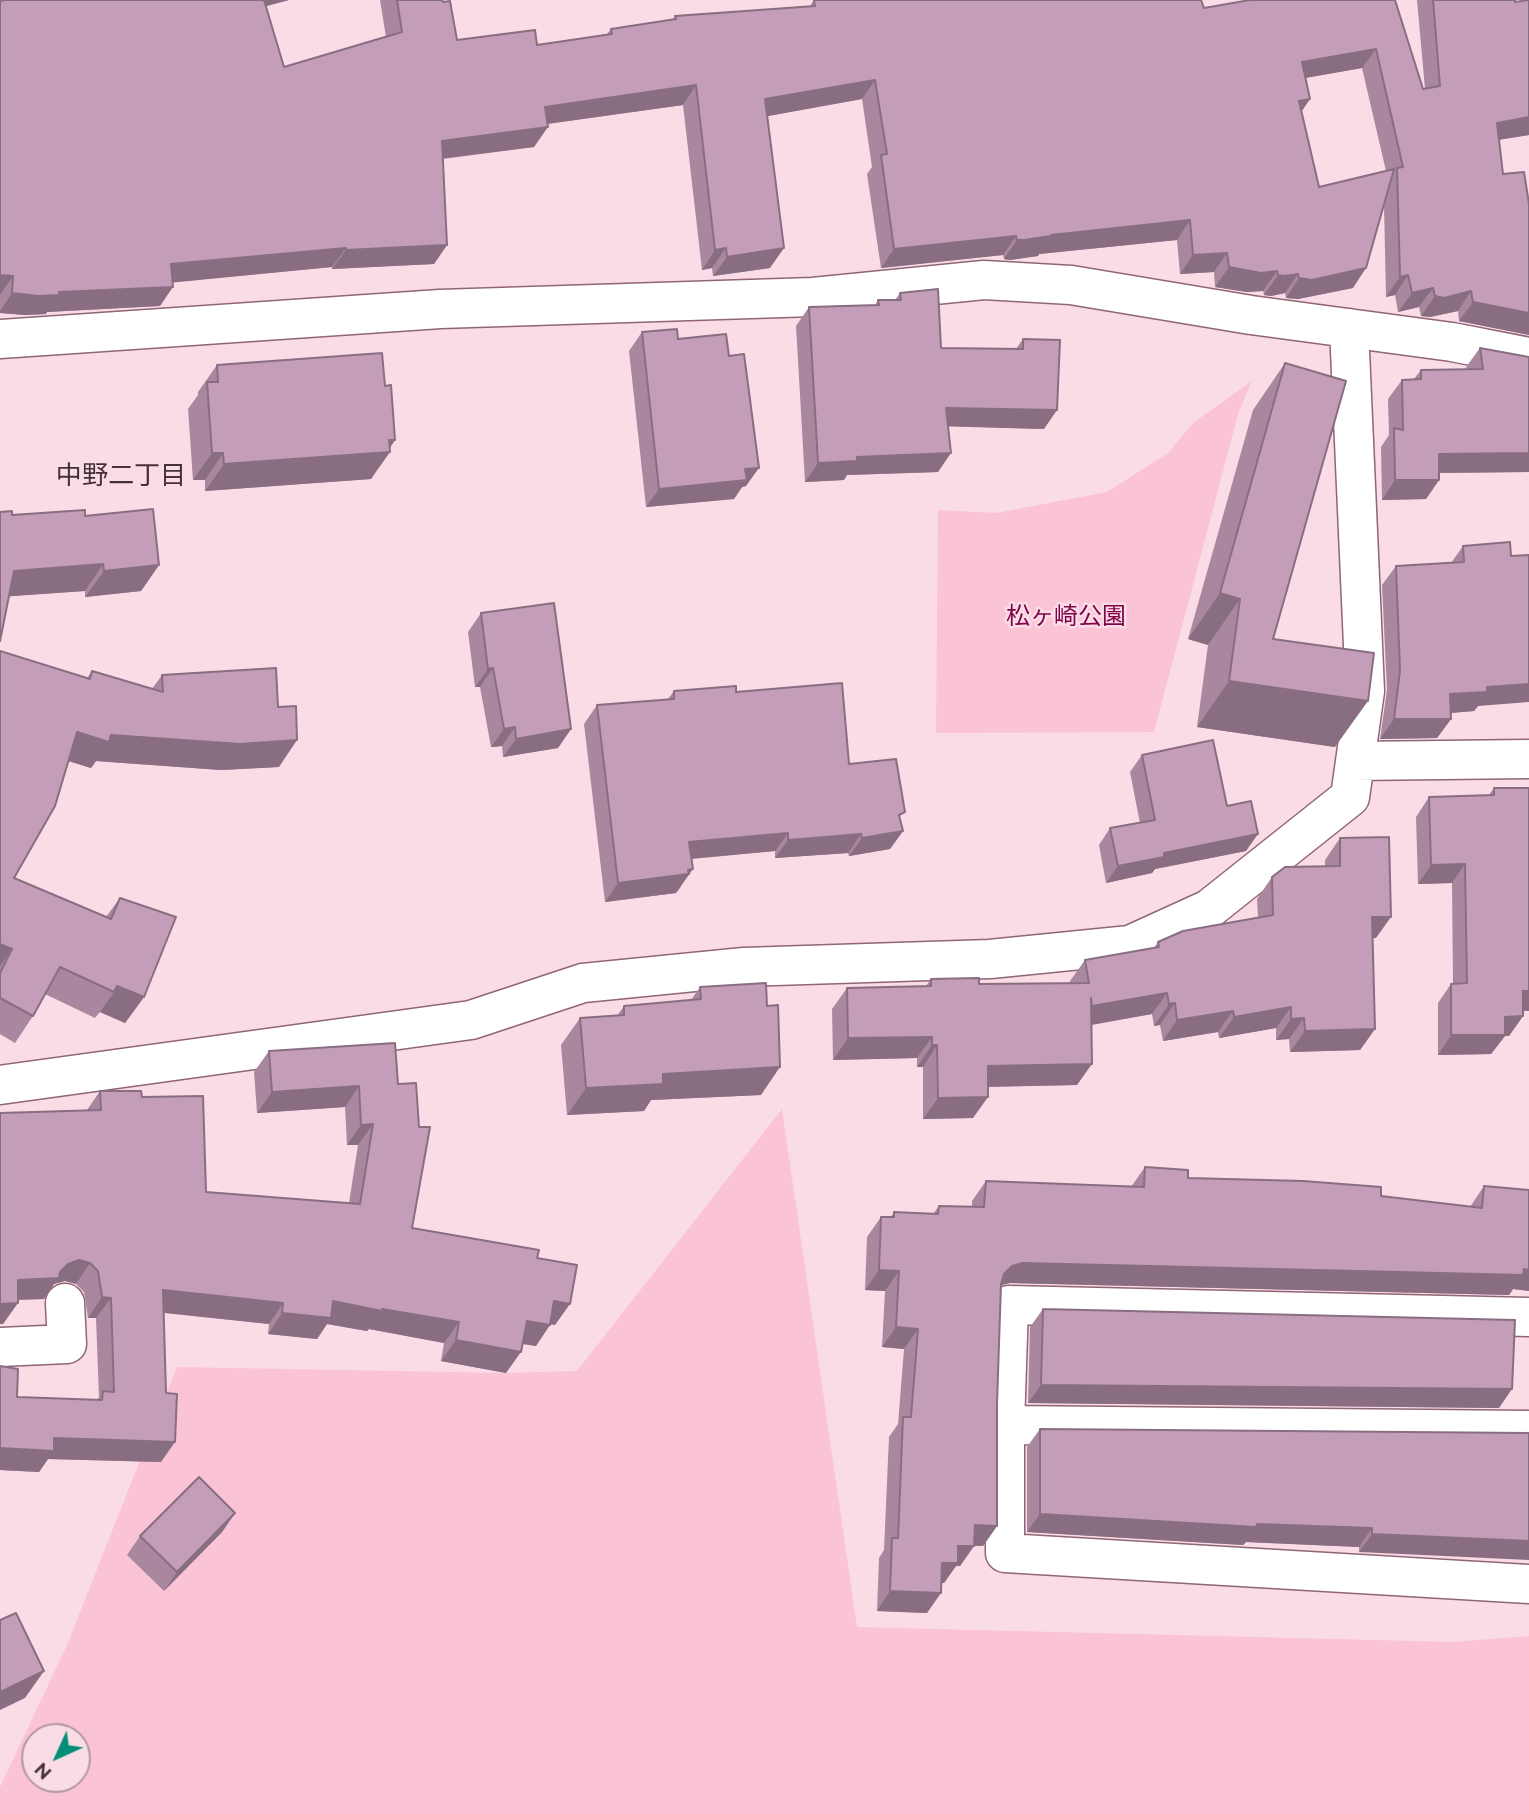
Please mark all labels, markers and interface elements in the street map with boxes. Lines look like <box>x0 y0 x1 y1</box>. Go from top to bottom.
district label: 中野二丁目 <box>56 460 186 492</box>
park label: 松ヶ崎公園 <box>1006 603 1126 631</box>
north arrow <box>21 1723 91 1793</box>
text: N <box>30 1759 55 1784</box>

